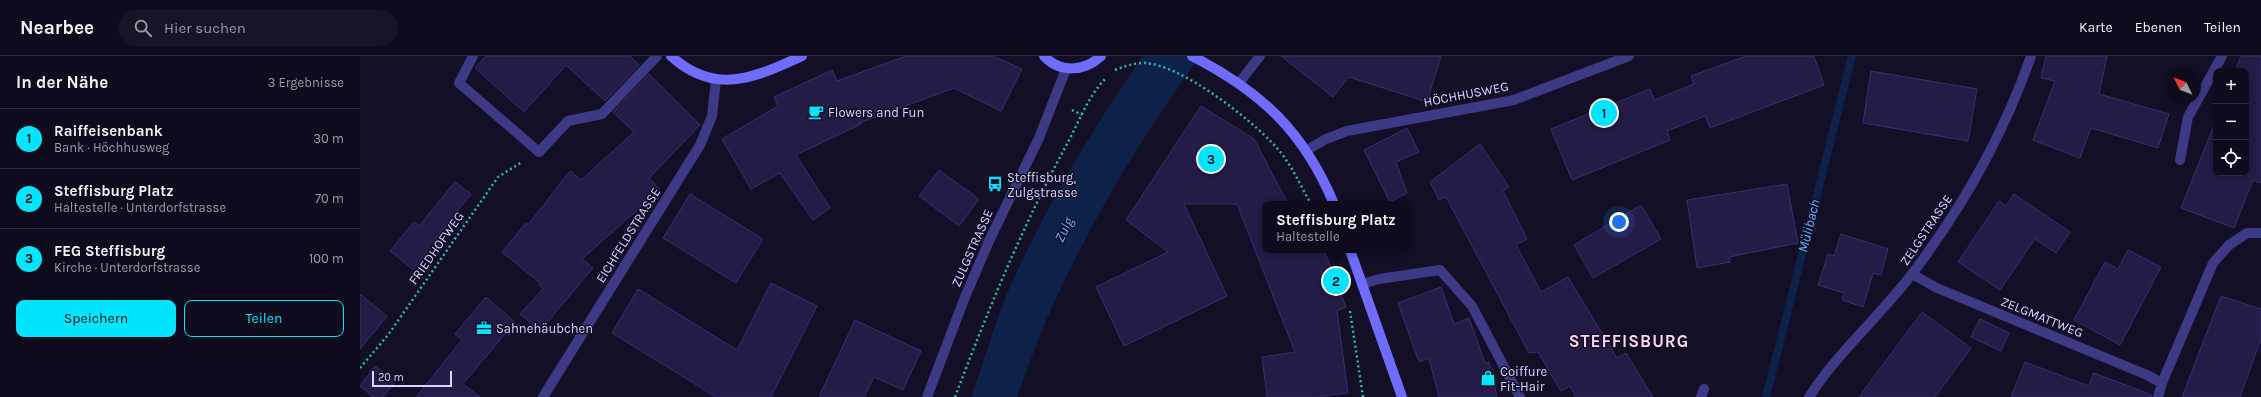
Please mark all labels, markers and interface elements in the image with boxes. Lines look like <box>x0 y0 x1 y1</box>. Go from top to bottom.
search box <box>118 10 398 46</box>
text: Nearbee <box>20 17 94 39</box>
icon: search <box>132 17 154 39</box>
text: Hier suchen <box>164 19 246 37</box>
text: Karte <box>2079 19 2113 36</box>
text: Ebenen <box>2135 19 2182 36</box>
text: Teilen <box>2204 19 2241 36</box>
north arrow <box>2165 68 2201 104</box>
map controls <box>2213 68 2249 176</box>
button: + <box>2213 68 2249 104</box>
text: In der Nähe <box>16 72 108 92</box>
text: 3 Ergebnisse <box>268 75 344 90</box>
street label: HÖCHHUSWEG <box>1422 77 1510 110</box>
pin: 1 <box>1591 98 1617 128</box>
cafe icon: Flowers and Fun <box>807 103 825 121</box>
button: − <box>2213 104 2249 140</box>
place label: Flowers and Fun <box>828 105 924 120</box>
text: Raiffeisenbank <box>54 122 163 140</box>
text: 1 <box>27 131 31 146</box>
text: 30 m <box>313 131 344 146</box>
text: Bank · Höchhusweg <box>54 140 169 155</box>
button: locate <box>2213 140 2249 176</box>
pin: 3 <box>1198 144 1224 174</box>
place label: Steffisburg, Zulgstrasse <box>1007 170 1078 200</box>
bus stop icon: Steffisburg, Zulgstrasse <box>986 175 1004 193</box>
text: Steffisburg Platz <box>54 182 174 200</box>
street label: EICHFELDSTRASSE <box>593 185 663 285</box>
text: 2 <box>25 191 33 206</box>
text: 70 m <box>315 191 344 206</box>
street label: ZELGSTRASSE <box>1897 192 1955 268</box>
water label: Mülibach <box>1794 198 1824 254</box>
text: Haltestelle · Unterdorfstrasse <box>54 200 226 215</box>
popup <box>1262 201 1410 253</box>
street label: ZULGSTRASSE <box>948 207 996 289</box>
street label: FRIEDHOFWEG <box>405 209 467 287</box>
text: Steffisburg Platz <box>1276 211 1396 229</box>
your location <box>1609 212 1629 232</box>
water label: Zulg <box>1051 214 1078 245</box>
text: Haltestelle <box>1276 229 1340 244</box>
text: FEG Steffisburg <box>54 242 165 260</box>
text: 3 <box>25 251 33 266</box>
text: 100 m <box>309 251 344 266</box>
text: Kirche · Unterdorfstrasse <box>54 260 200 275</box>
pin: 2 <box>1323 266 1349 296</box>
street label: ZELGMATTWEG <box>1999 294 2085 340</box>
button: Speichern <box>16 300 176 337</box>
button: Teilen <box>184 300 344 337</box>
office icon: Sahnehäubchen <box>475 319 493 337</box>
place label: Sahnehäubchen <box>496 321 593 336</box>
district label: STEFFISBURG <box>1569 331 1689 351</box>
place label: Coiffure Fit-Hair <box>1500 364 1547 394</box>
scale bar <box>372 369 452 388</box>
shop icon: Coiffure Fit-Hair <box>1479 369 1497 387</box>
text: 20 m <box>378 371 404 384</box>

